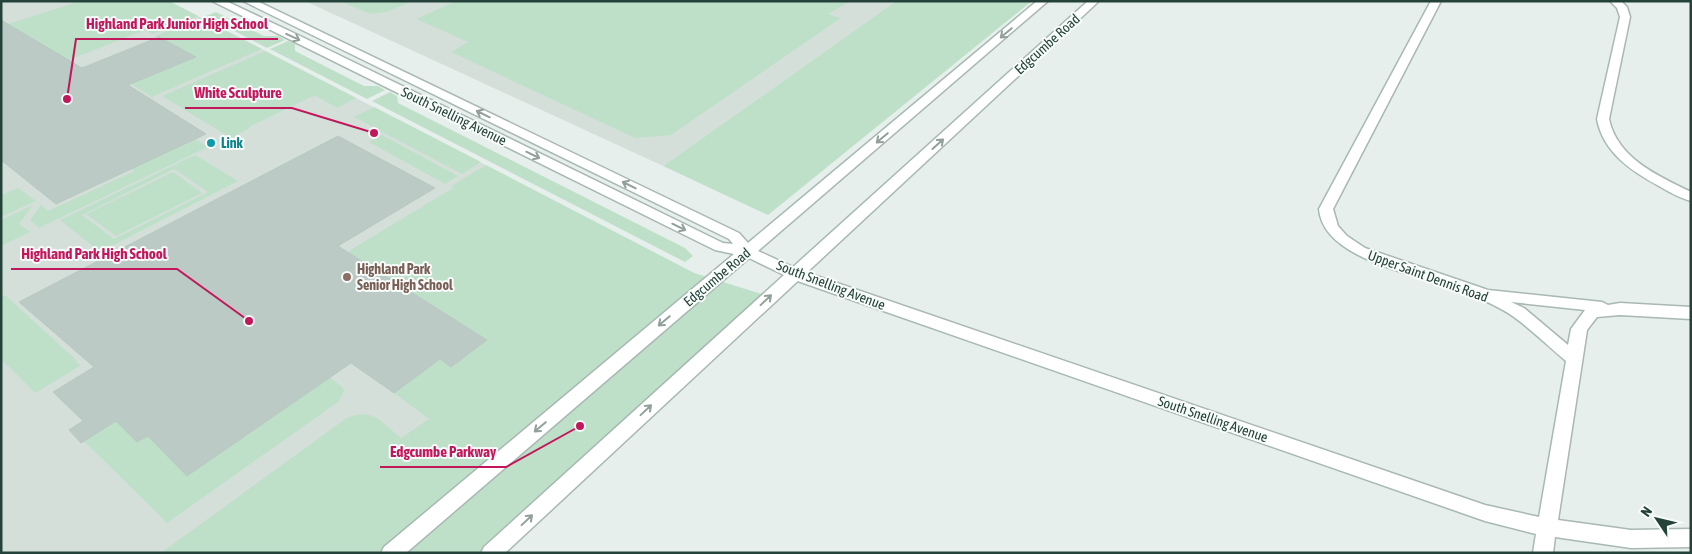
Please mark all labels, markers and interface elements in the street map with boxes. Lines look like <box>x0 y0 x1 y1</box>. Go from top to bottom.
callout: Highland Park Junior High School <box>76 9 278 39</box>
street label: Edgcumbe Road <box>1011 11 1083 77</box>
text: Highland Park Junior High School <box>86 15 269 32</box>
one-way arrow <box>1000 27 1013 38</box>
one-way arrow <box>285 32 300 42</box>
callout: White Sculpture <box>185 78 292 108</box>
text: White Sculpture <box>193 84 282 101</box>
street label: South Snelling Avenue <box>399 84 509 148</box>
one-way arrow <box>476 109 491 118</box>
one-way arrow <box>875 132 888 143</box>
place label: Link <box>221 135 243 151</box>
marker: Link <box>205 137 217 149</box>
one-way arrow <box>932 138 945 150</box>
one-way arrow <box>525 151 540 160</box>
one-way arrow <box>622 180 637 190</box>
one-way arrow <box>671 223 686 232</box>
callout: Highland Park High School <box>11 239 177 269</box>
text: Highland Park High School <box>21 245 168 262</box>
street label: Edgcumbe Road <box>680 245 754 309</box>
street label: Upper Saint Dennis Road <box>1366 247 1490 305</box>
street label: South Snelling Avenue <box>774 257 888 313</box>
place label: Highland Park Senior High School <box>357 261 453 293</box>
marker: Highland Park Senior High School <box>341 271 353 283</box>
one-way arrow <box>760 294 773 306</box>
one-way arrow <box>658 316 671 327</box>
street label: South Snelling Avenue <box>1156 393 1270 445</box>
one-way arrow <box>640 404 653 416</box>
one-way arrow <box>534 421 547 432</box>
callout: Edgcumbe Parkway <box>380 437 506 467</box>
text: Edgcumbe Parkway <box>390 443 497 460</box>
north arrow <box>1632 494 1682 544</box>
text: N <box>1637 504 1655 520</box>
one-way arrow <box>520 514 533 526</box>

